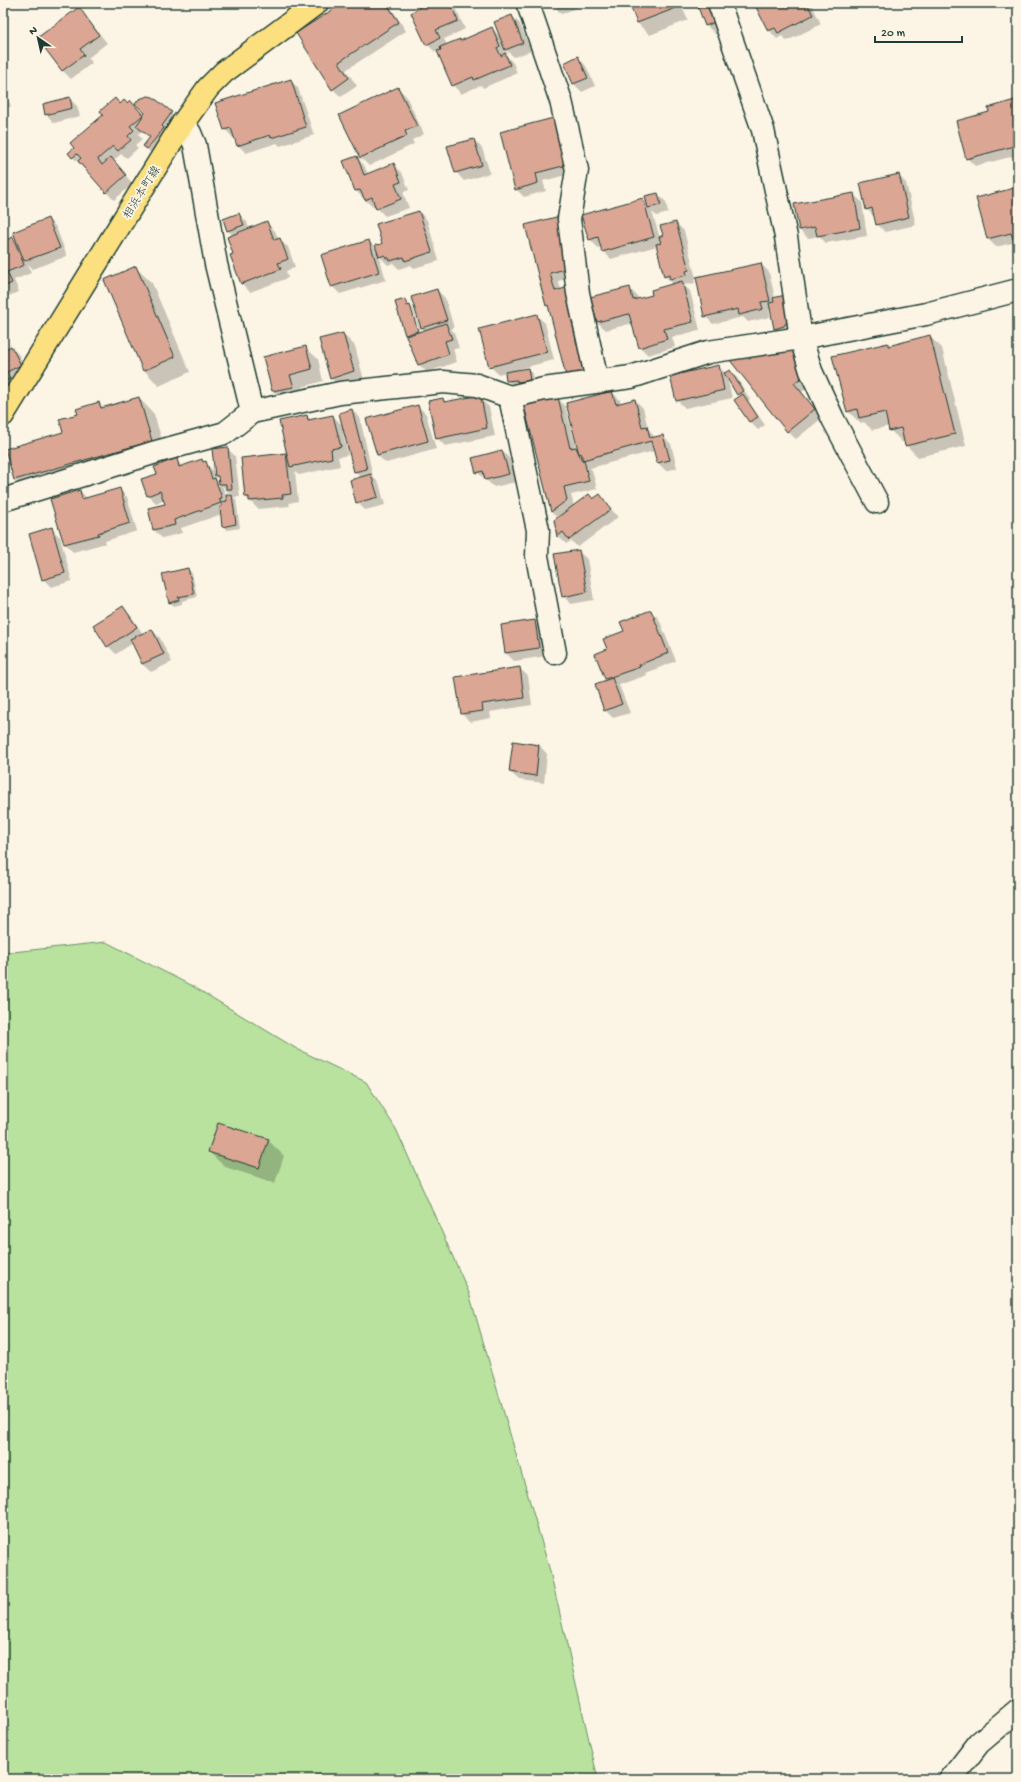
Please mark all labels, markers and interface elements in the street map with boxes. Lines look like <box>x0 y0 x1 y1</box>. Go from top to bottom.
north arrow <box>18 18 58 58</box>
scale bar <box>875 18 962 44</box>
text: N <box>27 24 40 38</box>
text: 20 m <box>881 27 906 41</box>
street label: 相浜本町線 <box>120 163 165 222</box>

